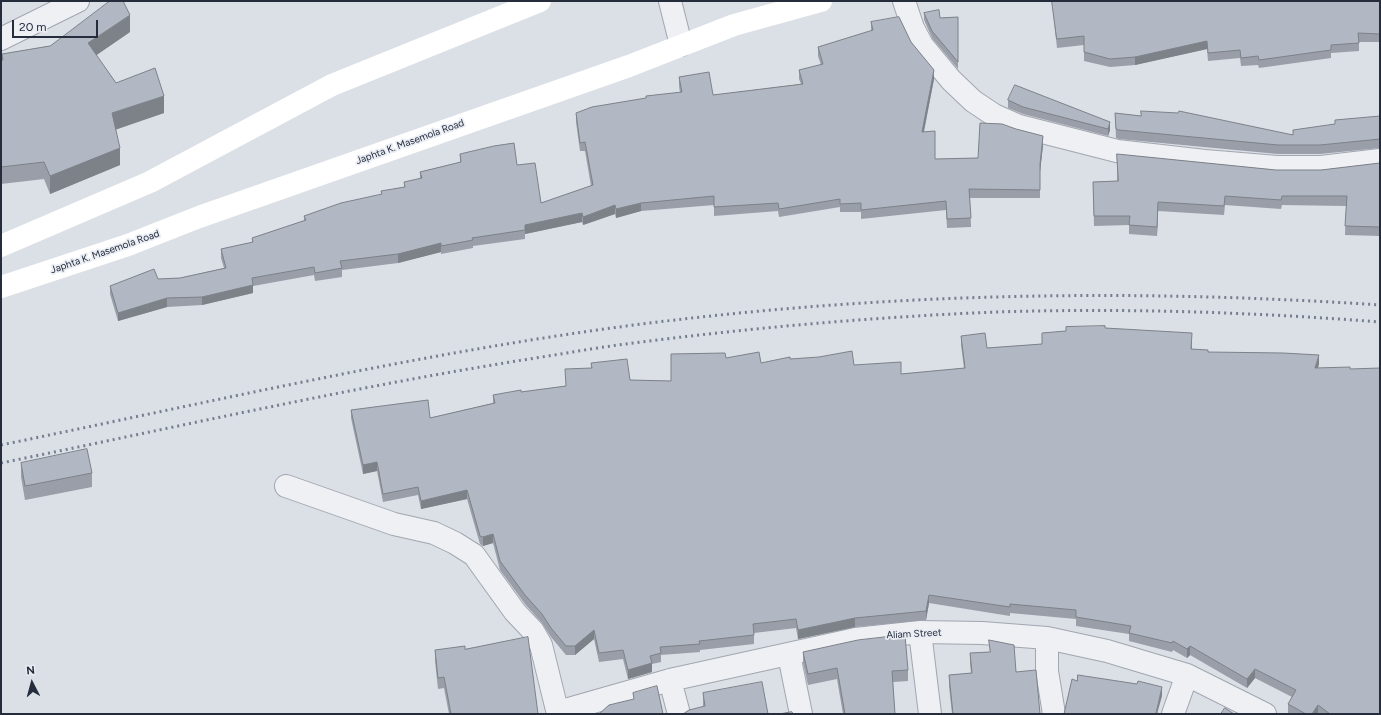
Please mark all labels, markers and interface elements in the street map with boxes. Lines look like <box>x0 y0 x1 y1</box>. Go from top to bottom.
scale bar <box>14 12 100 38</box>
text: 20 m <box>19 20 47 34</box>
street label: Japhta K. Masemola Road <box>354 117 466 167</box>
street label: Japhta K. Masemola Road <box>49 228 161 276</box>
street label: Aliam Street <box>886 627 942 641</box>
north arrow <box>12 663 52 703</box>
text: N <box>26 664 36 677</box>

